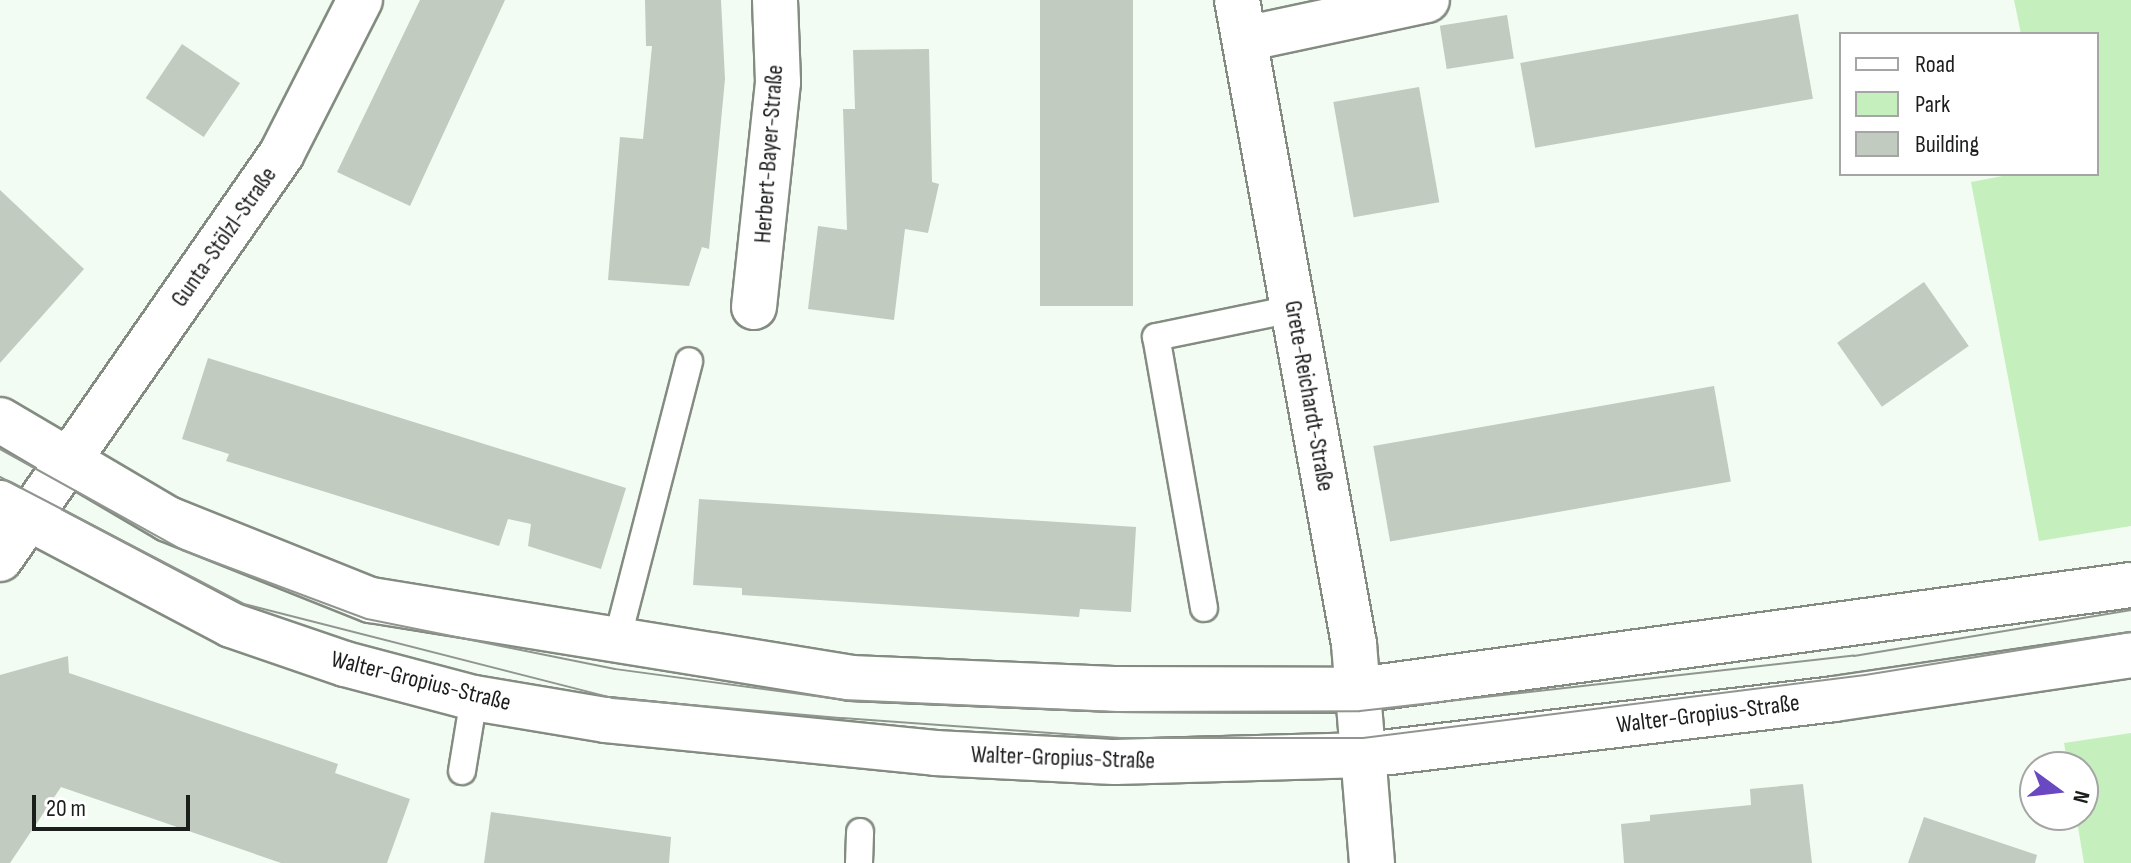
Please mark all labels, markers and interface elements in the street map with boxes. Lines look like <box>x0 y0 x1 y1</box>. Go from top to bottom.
legend <box>1839 32 2099 176</box>
text: Road <box>1915 50 1955 79</box>
street label: Herbert-Bayer-Straße <box>748 64 790 244</box>
text: Park <box>1915 90 1950 119</box>
text: Building <box>1915 130 1979 159</box>
street label: Gunta-Stölzl-Straße <box>165 161 283 313</box>
street label: Grete-Reichardt-Straße <box>1278 298 1340 494</box>
street label: Walter-Gropius-Straße <box>328 645 514 717</box>
street label: Walter-Gropius-Straße <box>1615 688 1801 740</box>
street label: Walter-Gropius-Straße <box>970 740 1156 776</box>
north arrow <box>2019 751 2099 831</box>
scale bar <box>36 779 194 829</box>
text: N <box>2066 788 2095 806</box>
text: 20 m <box>46 794 86 823</box>

